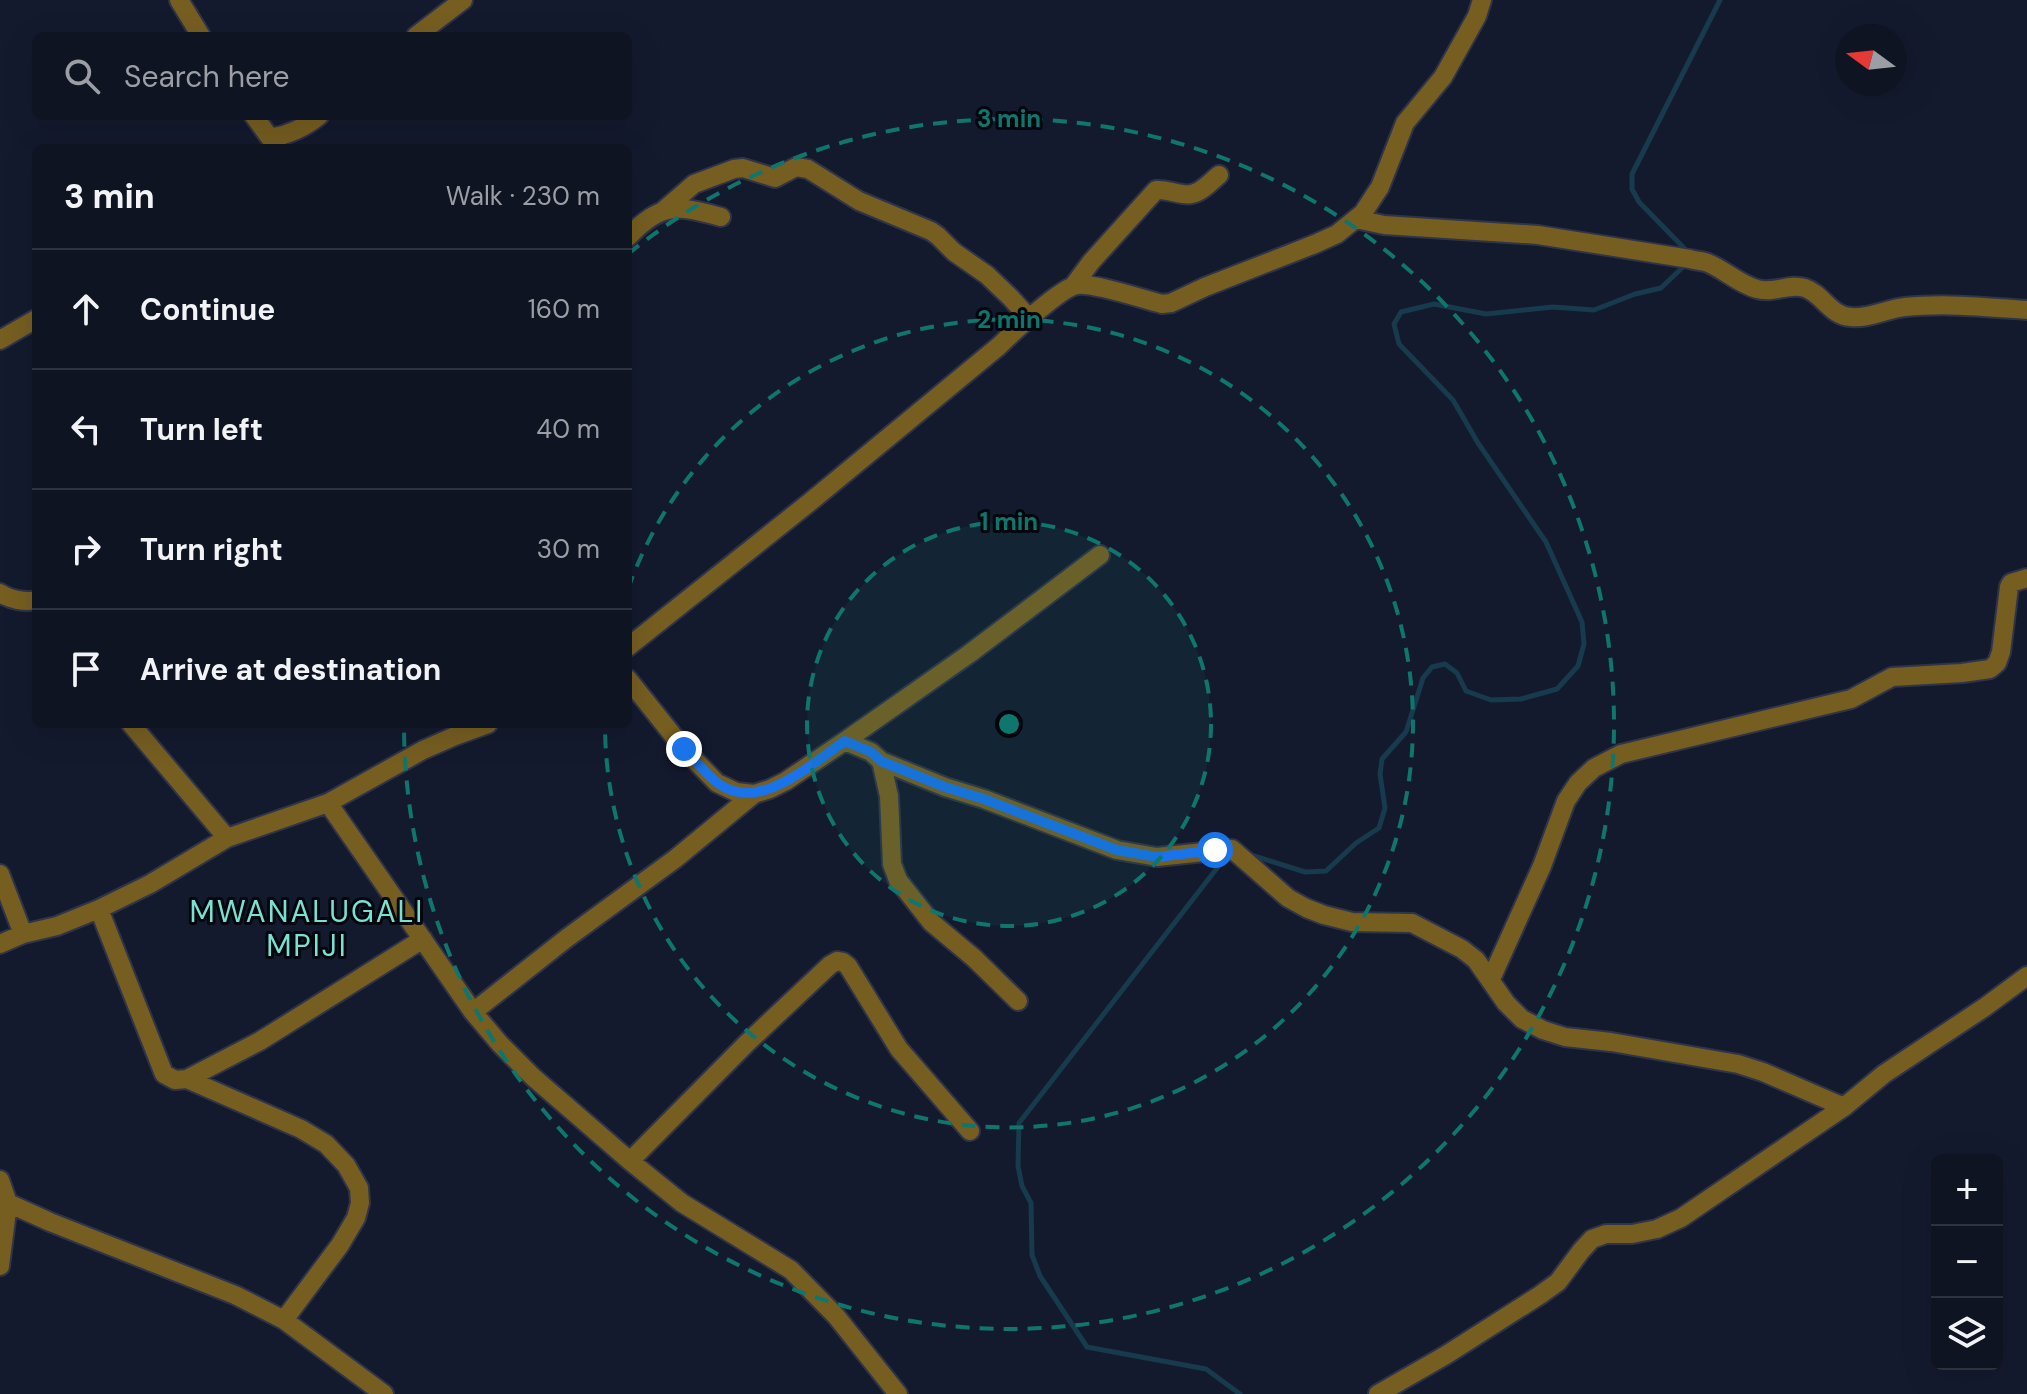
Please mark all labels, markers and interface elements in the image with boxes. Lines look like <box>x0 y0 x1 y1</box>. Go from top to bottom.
north arrow <box>1835 24 1907 96</box>
search box <box>32 32 632 120</box>
icon: search <box>60 54 104 98</box>
text: Search here <box>124 57 290 96</box>
text: 3 min <box>977 103 1041 134</box>
text: 3 min <box>64 174 155 219</box>
text: Walk · 230 m <box>446 179 600 213</box>
icon: ahead <box>64 287 108 331</box>
text: Continue <box>140 290 275 329</box>
text: 160 m <box>528 292 600 326</box>
text: 2 min <box>977 304 1041 335</box>
icon: left <box>64 407 108 451</box>
text: Turn left <box>140 410 263 449</box>
text: 40 m <box>536 412 600 446</box>
text: 1 min <box>980 506 1038 537</box>
icon: right <box>64 527 108 571</box>
text: Turn right <box>140 530 283 569</box>
text: 30 m <box>537 532 600 566</box>
icon: arrive <box>64 647 108 691</box>
text: Arrive at destination <box>140 650 441 689</box>
centre of rings <box>995 710 1023 738</box>
route end <box>666 731 702 767</box>
route start <box>1197 832 1233 868</box>
district label: MWANALUGALI MPIJI <box>190 892 424 965</box>
map controls <box>1931 1154 2003 1370</box>
button: + <box>1931 1154 2003 1226</box>
button: − <box>1931 1226 2003 1298</box>
button: layers <box>1931 1298 2003 1370</box>

